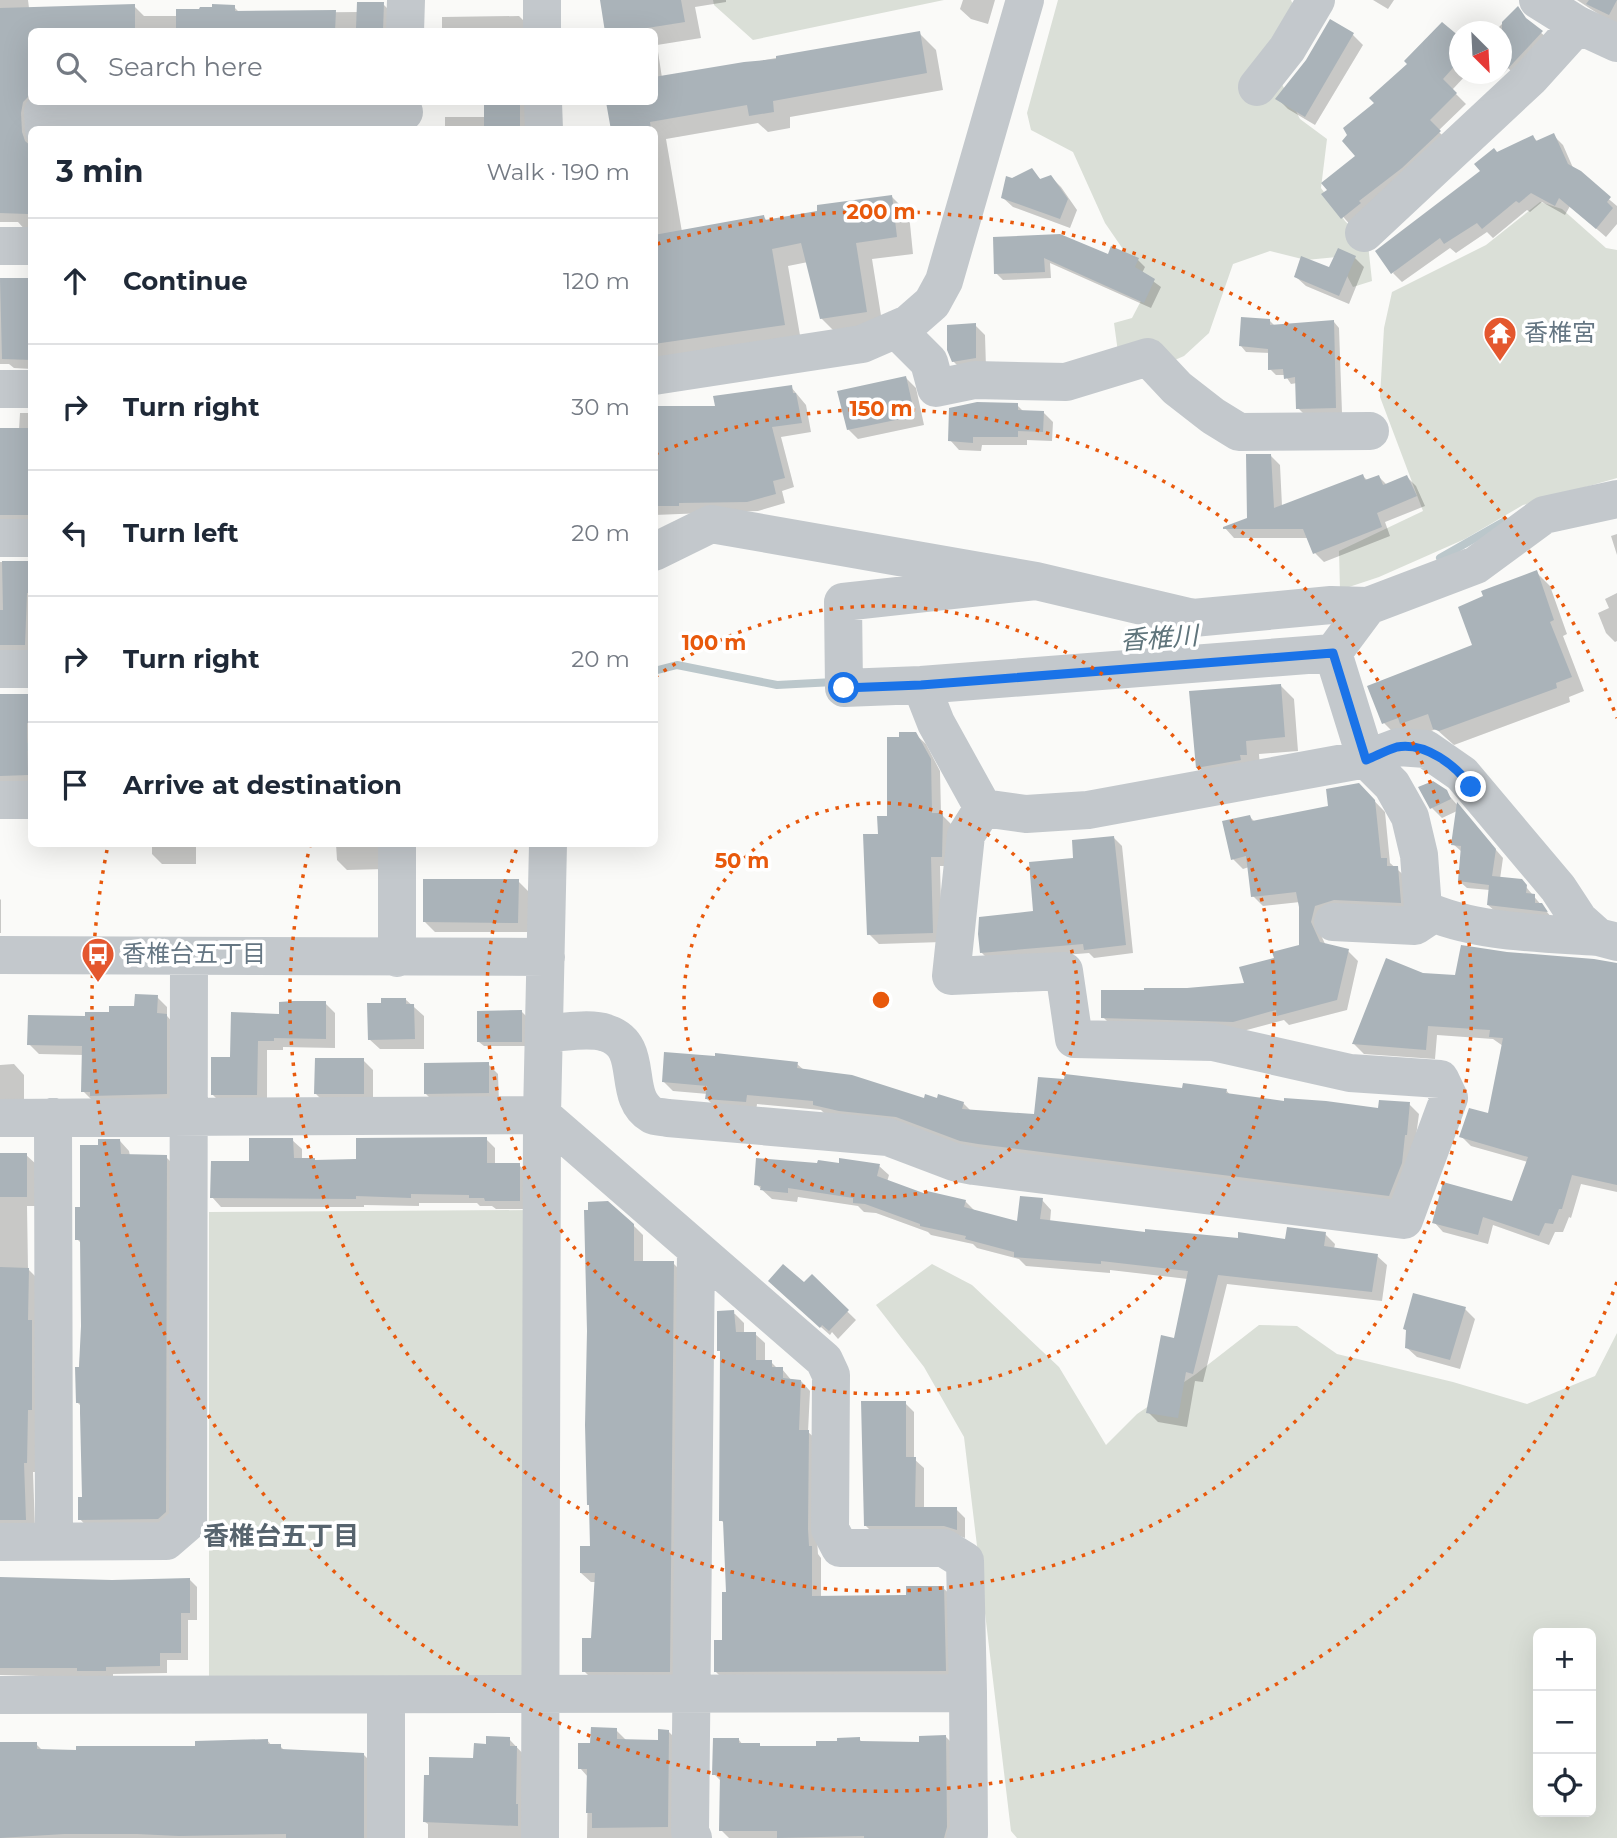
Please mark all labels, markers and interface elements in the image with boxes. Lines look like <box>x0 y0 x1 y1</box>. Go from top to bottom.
north arrow <box>1449 21 1512 84</box>
search box <box>28 28 658 105</box>
icon: search <box>52 48 90 86</box>
text: Search here <box>108 51 263 83</box>
text: 3 min <box>56 153 143 190</box>
text: Walk · 190 m <box>486 158 630 186</box>
text: 200 m <box>847 199 915 224</box>
icon: ahead <box>56 262 94 300</box>
text: Continue <box>123 265 248 297</box>
text: 120 m <box>563 267 630 295</box>
temple icon: 香椎宮 <box>1481 314 1519 363</box>
place label: 香椎宮 <box>1524 318 1596 347</box>
icon: right <box>56 388 94 426</box>
text: Turn right <box>123 391 259 423</box>
text: 30 m <box>571 393 630 421</box>
text: 150 m <box>850 396 912 421</box>
icon: left <box>56 514 94 552</box>
text: Turn left <box>123 517 239 549</box>
text: 20 m <box>571 519 630 547</box>
water label: 香椎川 <box>1119 619 1202 657</box>
text: 100 m <box>682 630 746 655</box>
icon: right <box>56 640 94 678</box>
text: Turn right <box>123 643 259 675</box>
text: 20 m <box>571 645 630 673</box>
route start <box>828 672 859 703</box>
icon: arrive <box>56 766 94 804</box>
text: Arrive at destination <box>123 769 402 801</box>
route end <box>1455 771 1486 802</box>
text: 50 m <box>715 848 769 873</box>
bus stop icon: 香椎台五丁目 <box>79 935 117 984</box>
place label: 香椎台五丁目 <box>122 939 266 968</box>
centre of rings <box>869 988 893 1012</box>
district label: 香椎台五丁目 <box>203 1520 359 1552</box>
map controls <box>1533 1628 1596 1817</box>
button: + <box>1533 1628 1596 1691</box>
button: − <box>1533 1691 1596 1754</box>
button: locate <box>1533 1754 1596 1817</box>

